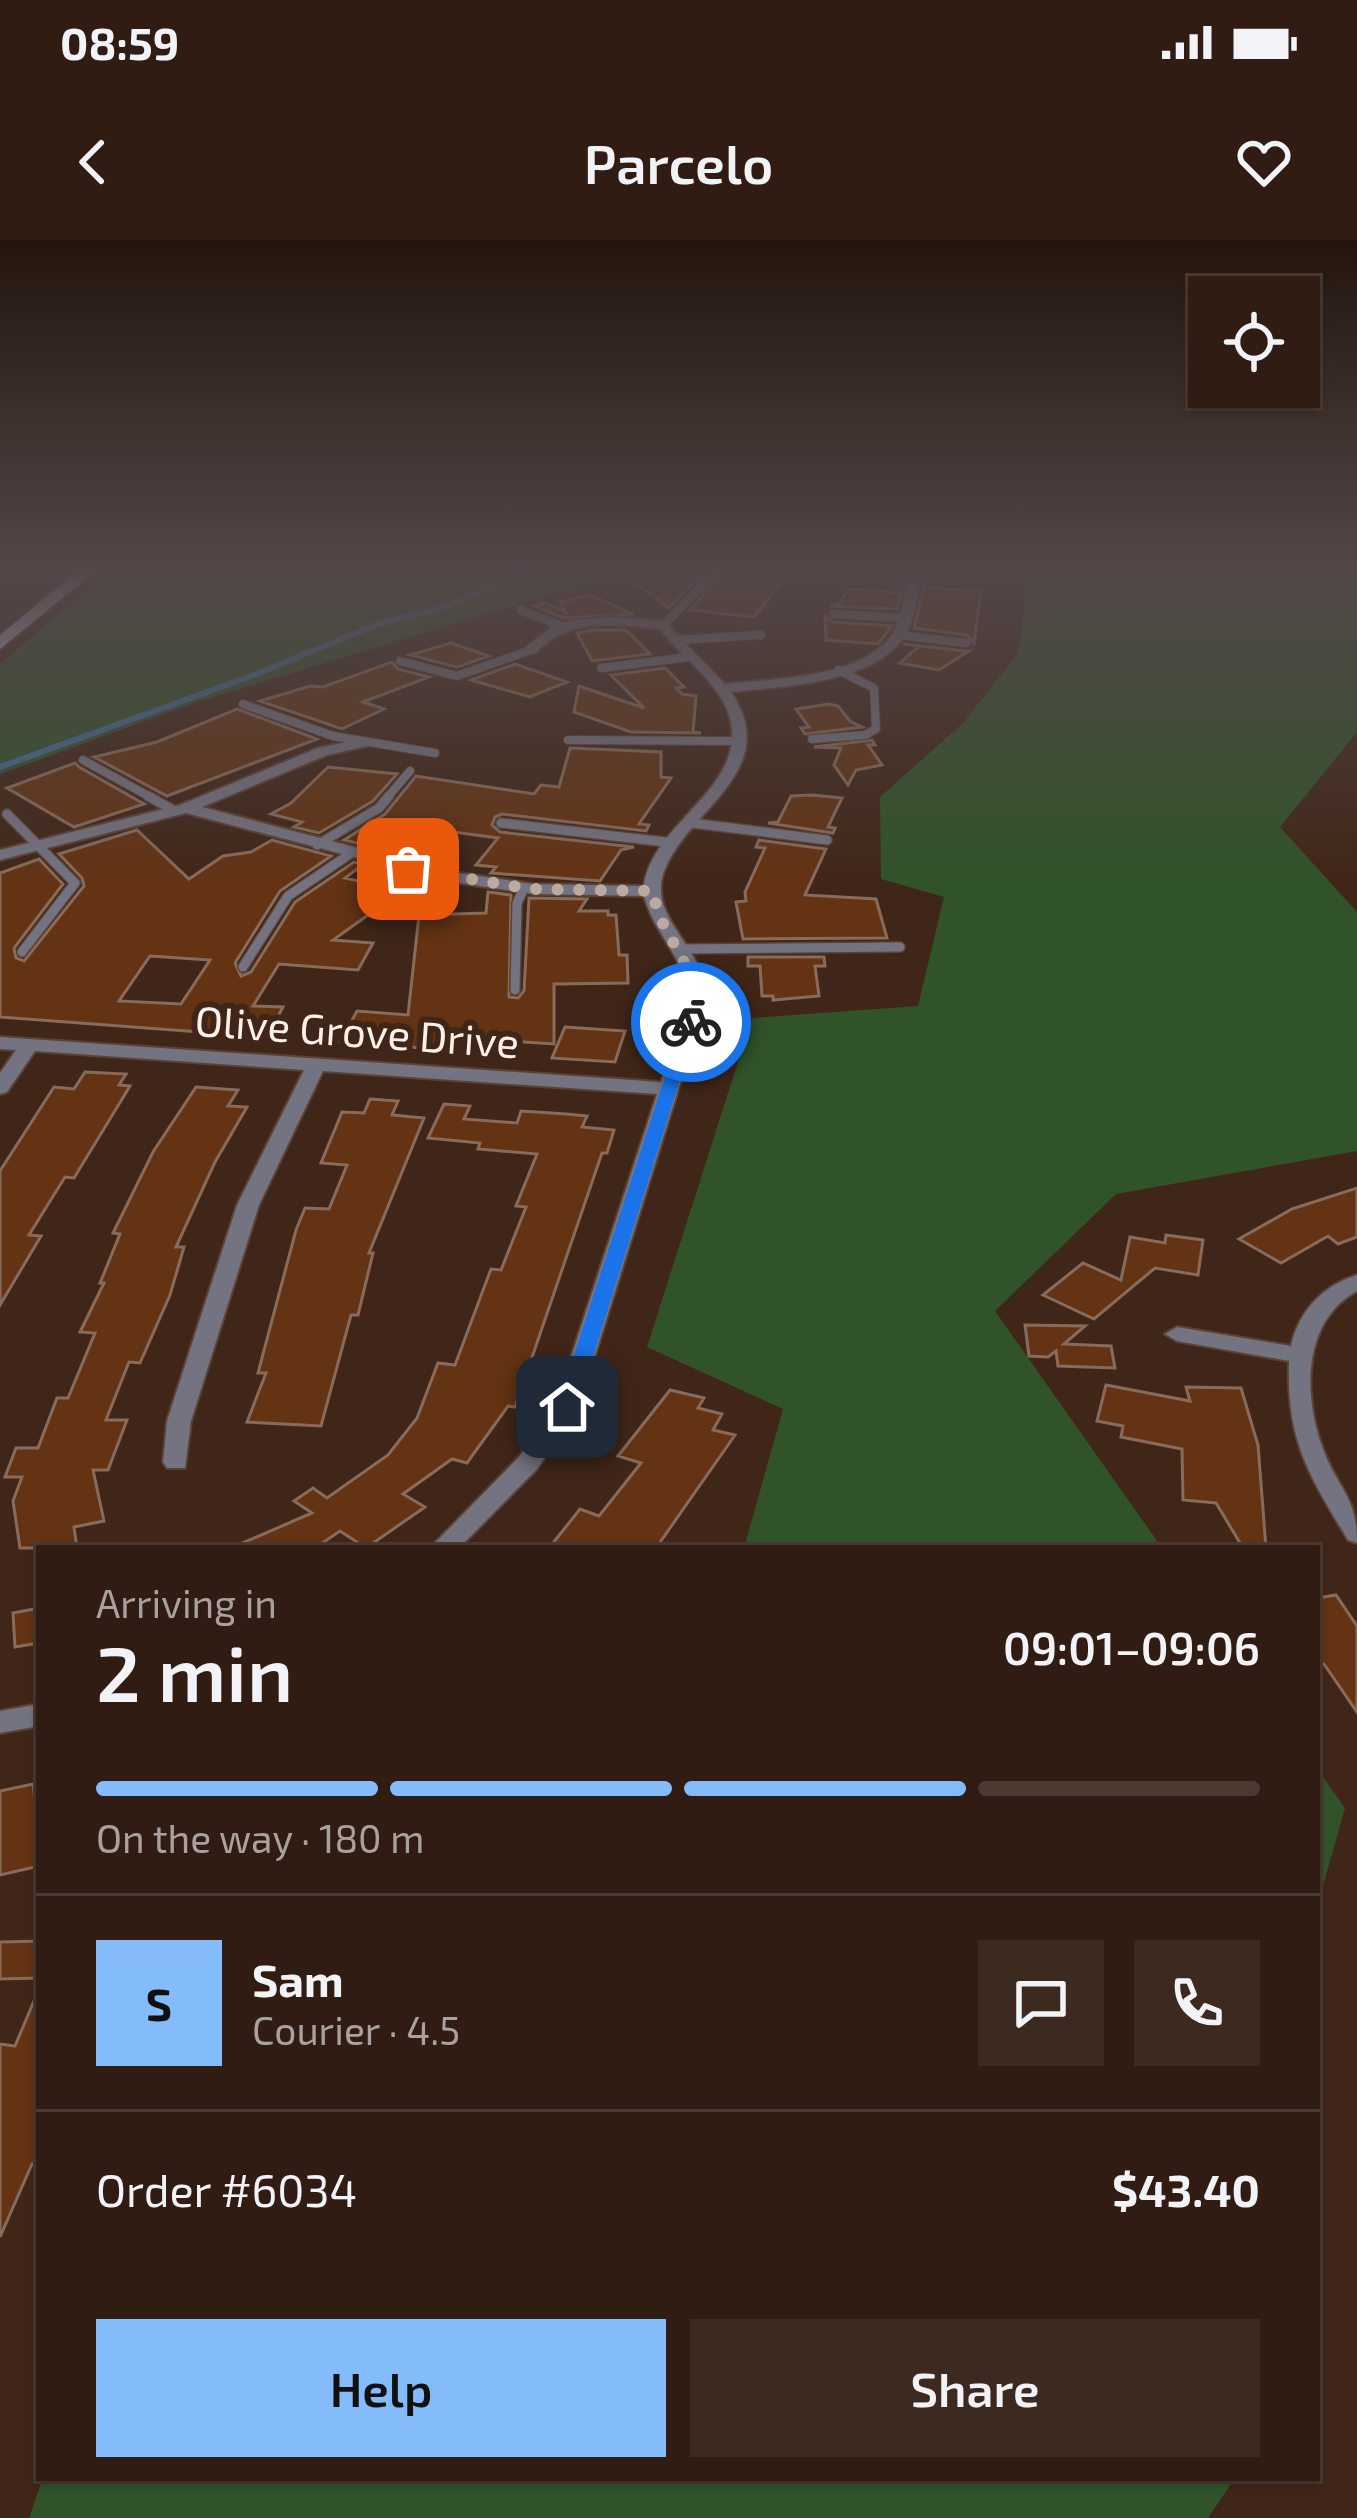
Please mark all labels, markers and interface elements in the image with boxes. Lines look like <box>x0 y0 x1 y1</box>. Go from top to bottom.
text: 08:59 <box>60 15 179 69</box>
icon: back <box>60 129 126 195</box>
icon: heart <box>1231 129 1297 195</box>
text: Parcelo <box>584 130 773 195</box>
map controls <box>1188 276 1320 408</box>
button: locate <box>1188 276 1320 408</box>
pin <box>357 818 459 920</box>
icon: bag <box>375 836 441 902</box>
courier <box>631 962 751 1082</box>
icon: bike <box>658 989 724 1055</box>
street label: Olive Grove Drive <box>193 994 521 1066</box>
pin <box>516 1356 618 1458</box>
icon: home <box>534 1374 600 1440</box>
text: Arriving in <box>96 1579 277 1626</box>
text: 09:01–09:06 <box>1003 1620 1260 1674</box>
text: 2 min <box>96 1624 293 1718</box>
text: On the way · 180 m <box>96 1814 424 1861</box>
button: chat <box>978 1940 1104 2066</box>
button: phone <box>1134 1940 1260 2066</box>
text: Sam <box>252 1952 344 2006</box>
text: S <box>146 1976 172 2030</box>
text: Courier · 4.5 <box>252 2006 460 2053</box>
text: Order #6034 <box>96 2162 357 2216</box>
text: $43.40 <box>1112 2162 1260 2216</box>
button: Help <box>96 2319 666 2457</box>
button: Share <box>690 2319 1260 2457</box>

